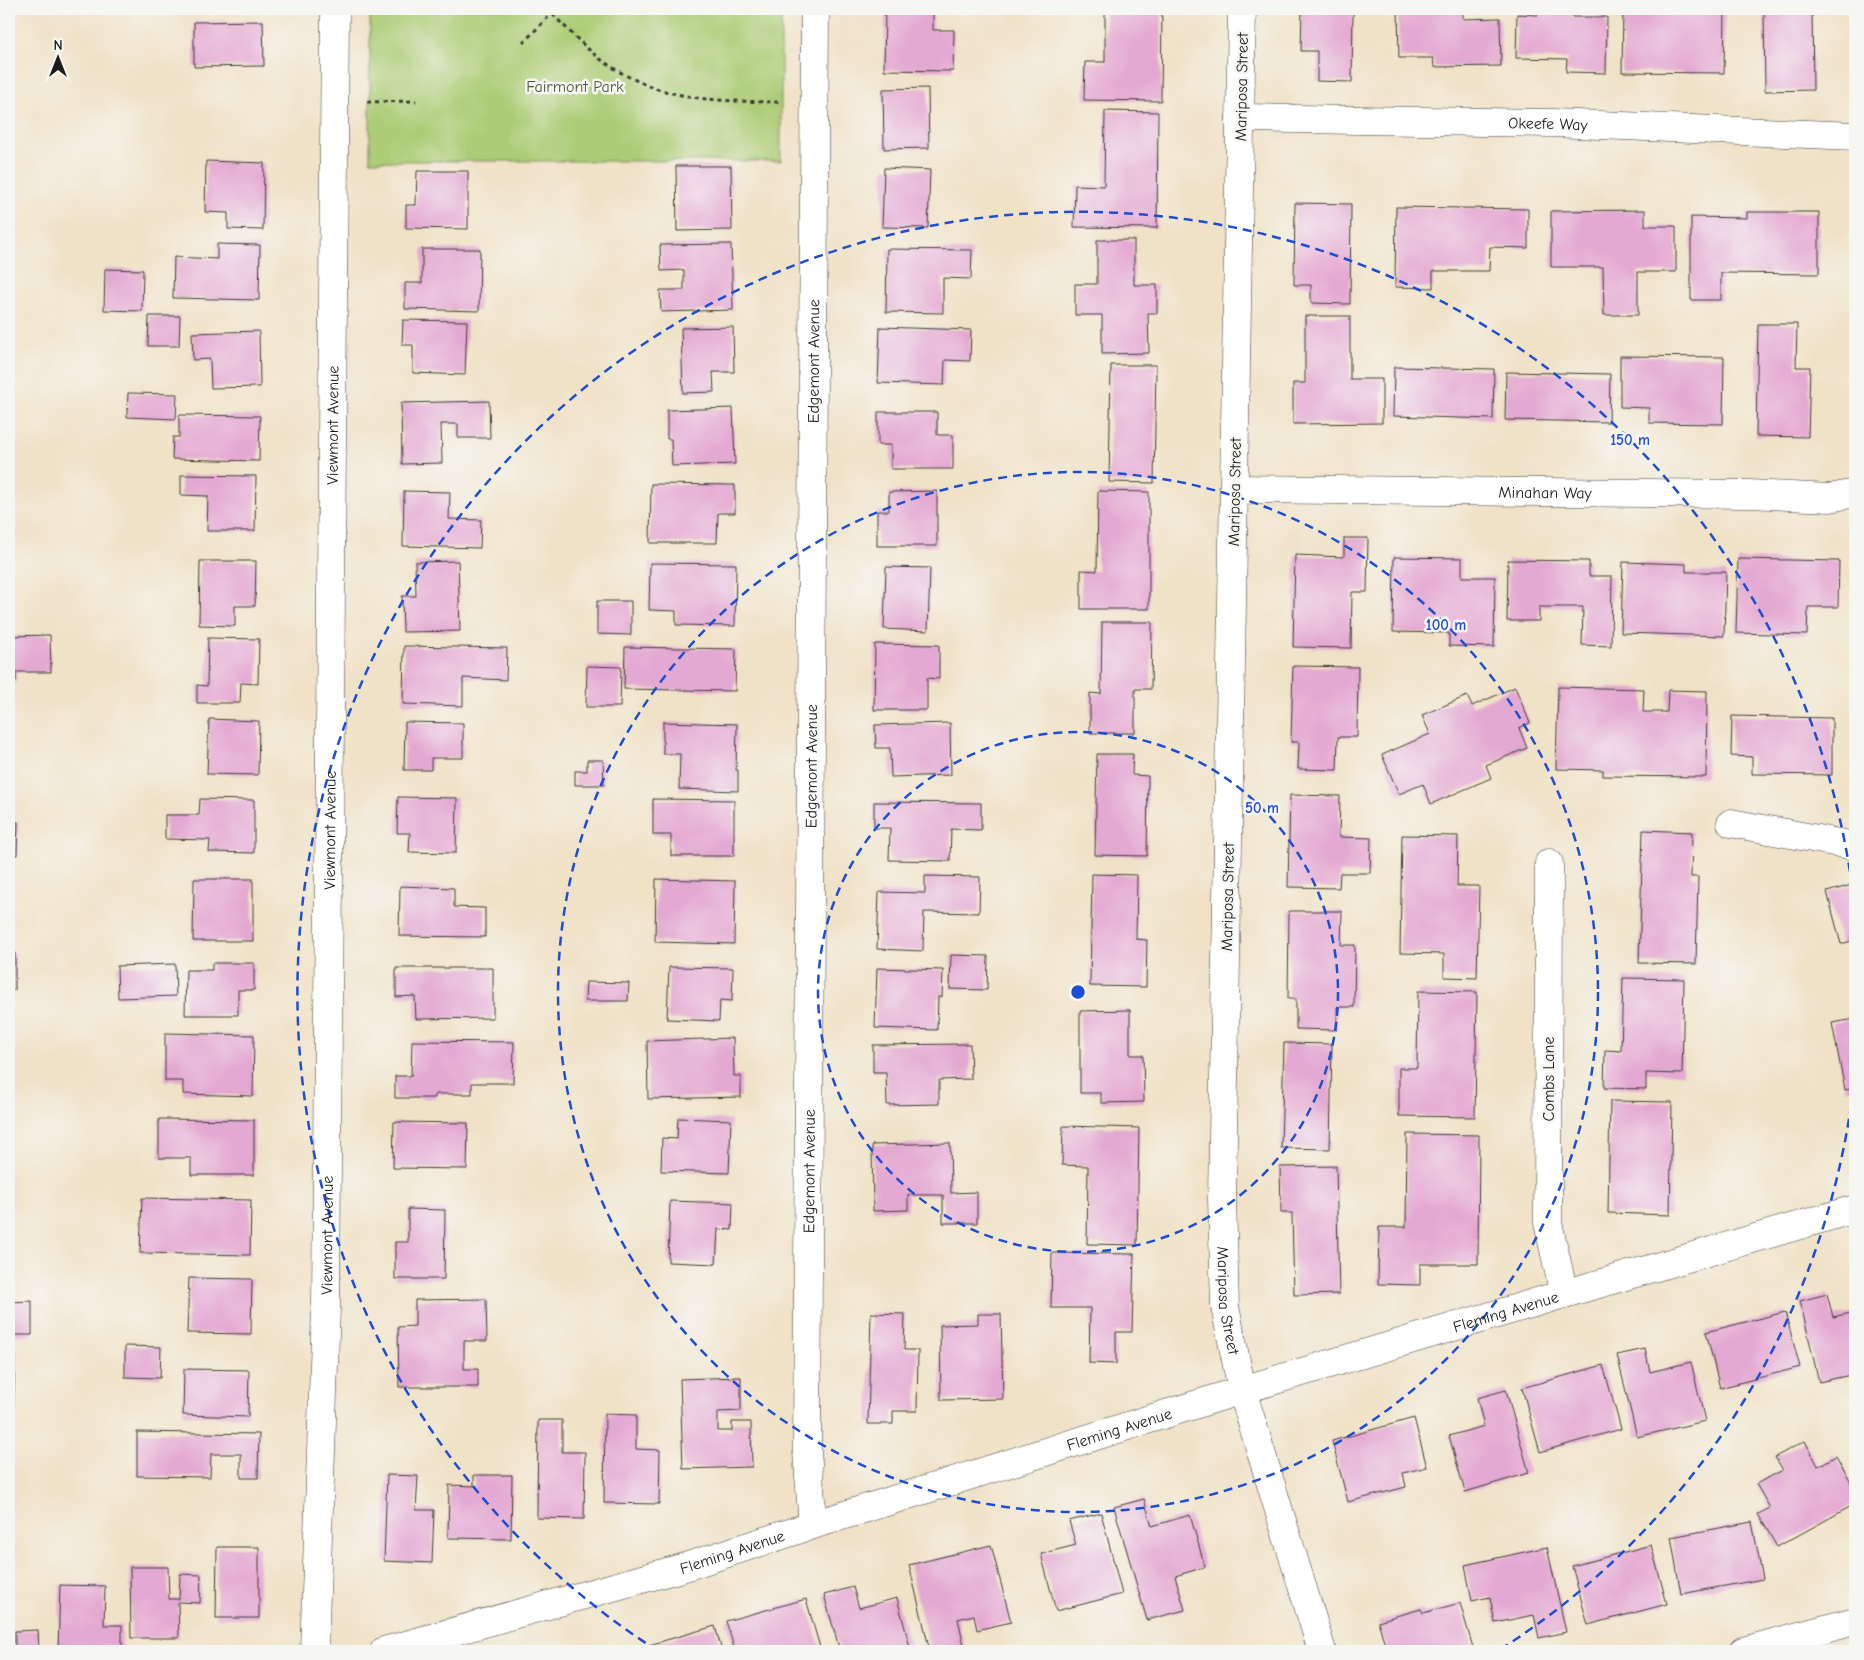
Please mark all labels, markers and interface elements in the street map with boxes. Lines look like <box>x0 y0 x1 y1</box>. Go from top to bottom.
north arrow <box>32 32 82 82</box>
street label: Mariposa Street <box>1232 32 1252 142</box>
text: N <box>53 37 63 54</box>
park label: Fairmont Park <box>526 78 624 96</box>
street label: Okeefe Way <box>1508 114 1589 135</box>
street label: Edgemont Avenue <box>805 299 823 423</box>
street label: Viewmont Avenue <box>324 366 343 485</box>
text: 150 m <box>1610 431 1650 449</box>
street label: Mariposa Street <box>1225 437 1245 547</box>
street label: Minahan Way <box>1498 484 1593 502</box>
text: 100 m <box>1426 616 1466 634</box>
street label: Edgemont Avenue <box>802 704 821 828</box>
street label: Viewmont Avenue <box>321 771 340 890</box>
text: 50 m <box>1245 799 1279 817</box>
street label: Mariposa Street <box>1218 842 1238 952</box>
centre of rings <box>1069 983 1087 1001</box>
street label: Combs Lane <box>1540 1037 1558 1121</box>
street label: Edgemont Avenue <box>800 1109 819 1233</box>
street label: Viewmont Avenue <box>318 1176 337 1295</box>
street label: Mariposa Street <box>1213 1246 1243 1357</box>
street label: Fleming Avenue <box>1451 1288 1561 1337</box>
street label: Fleming Avenue <box>1065 1405 1174 1455</box>
street label: Fleming Avenue <box>678 1527 787 1578</box>

